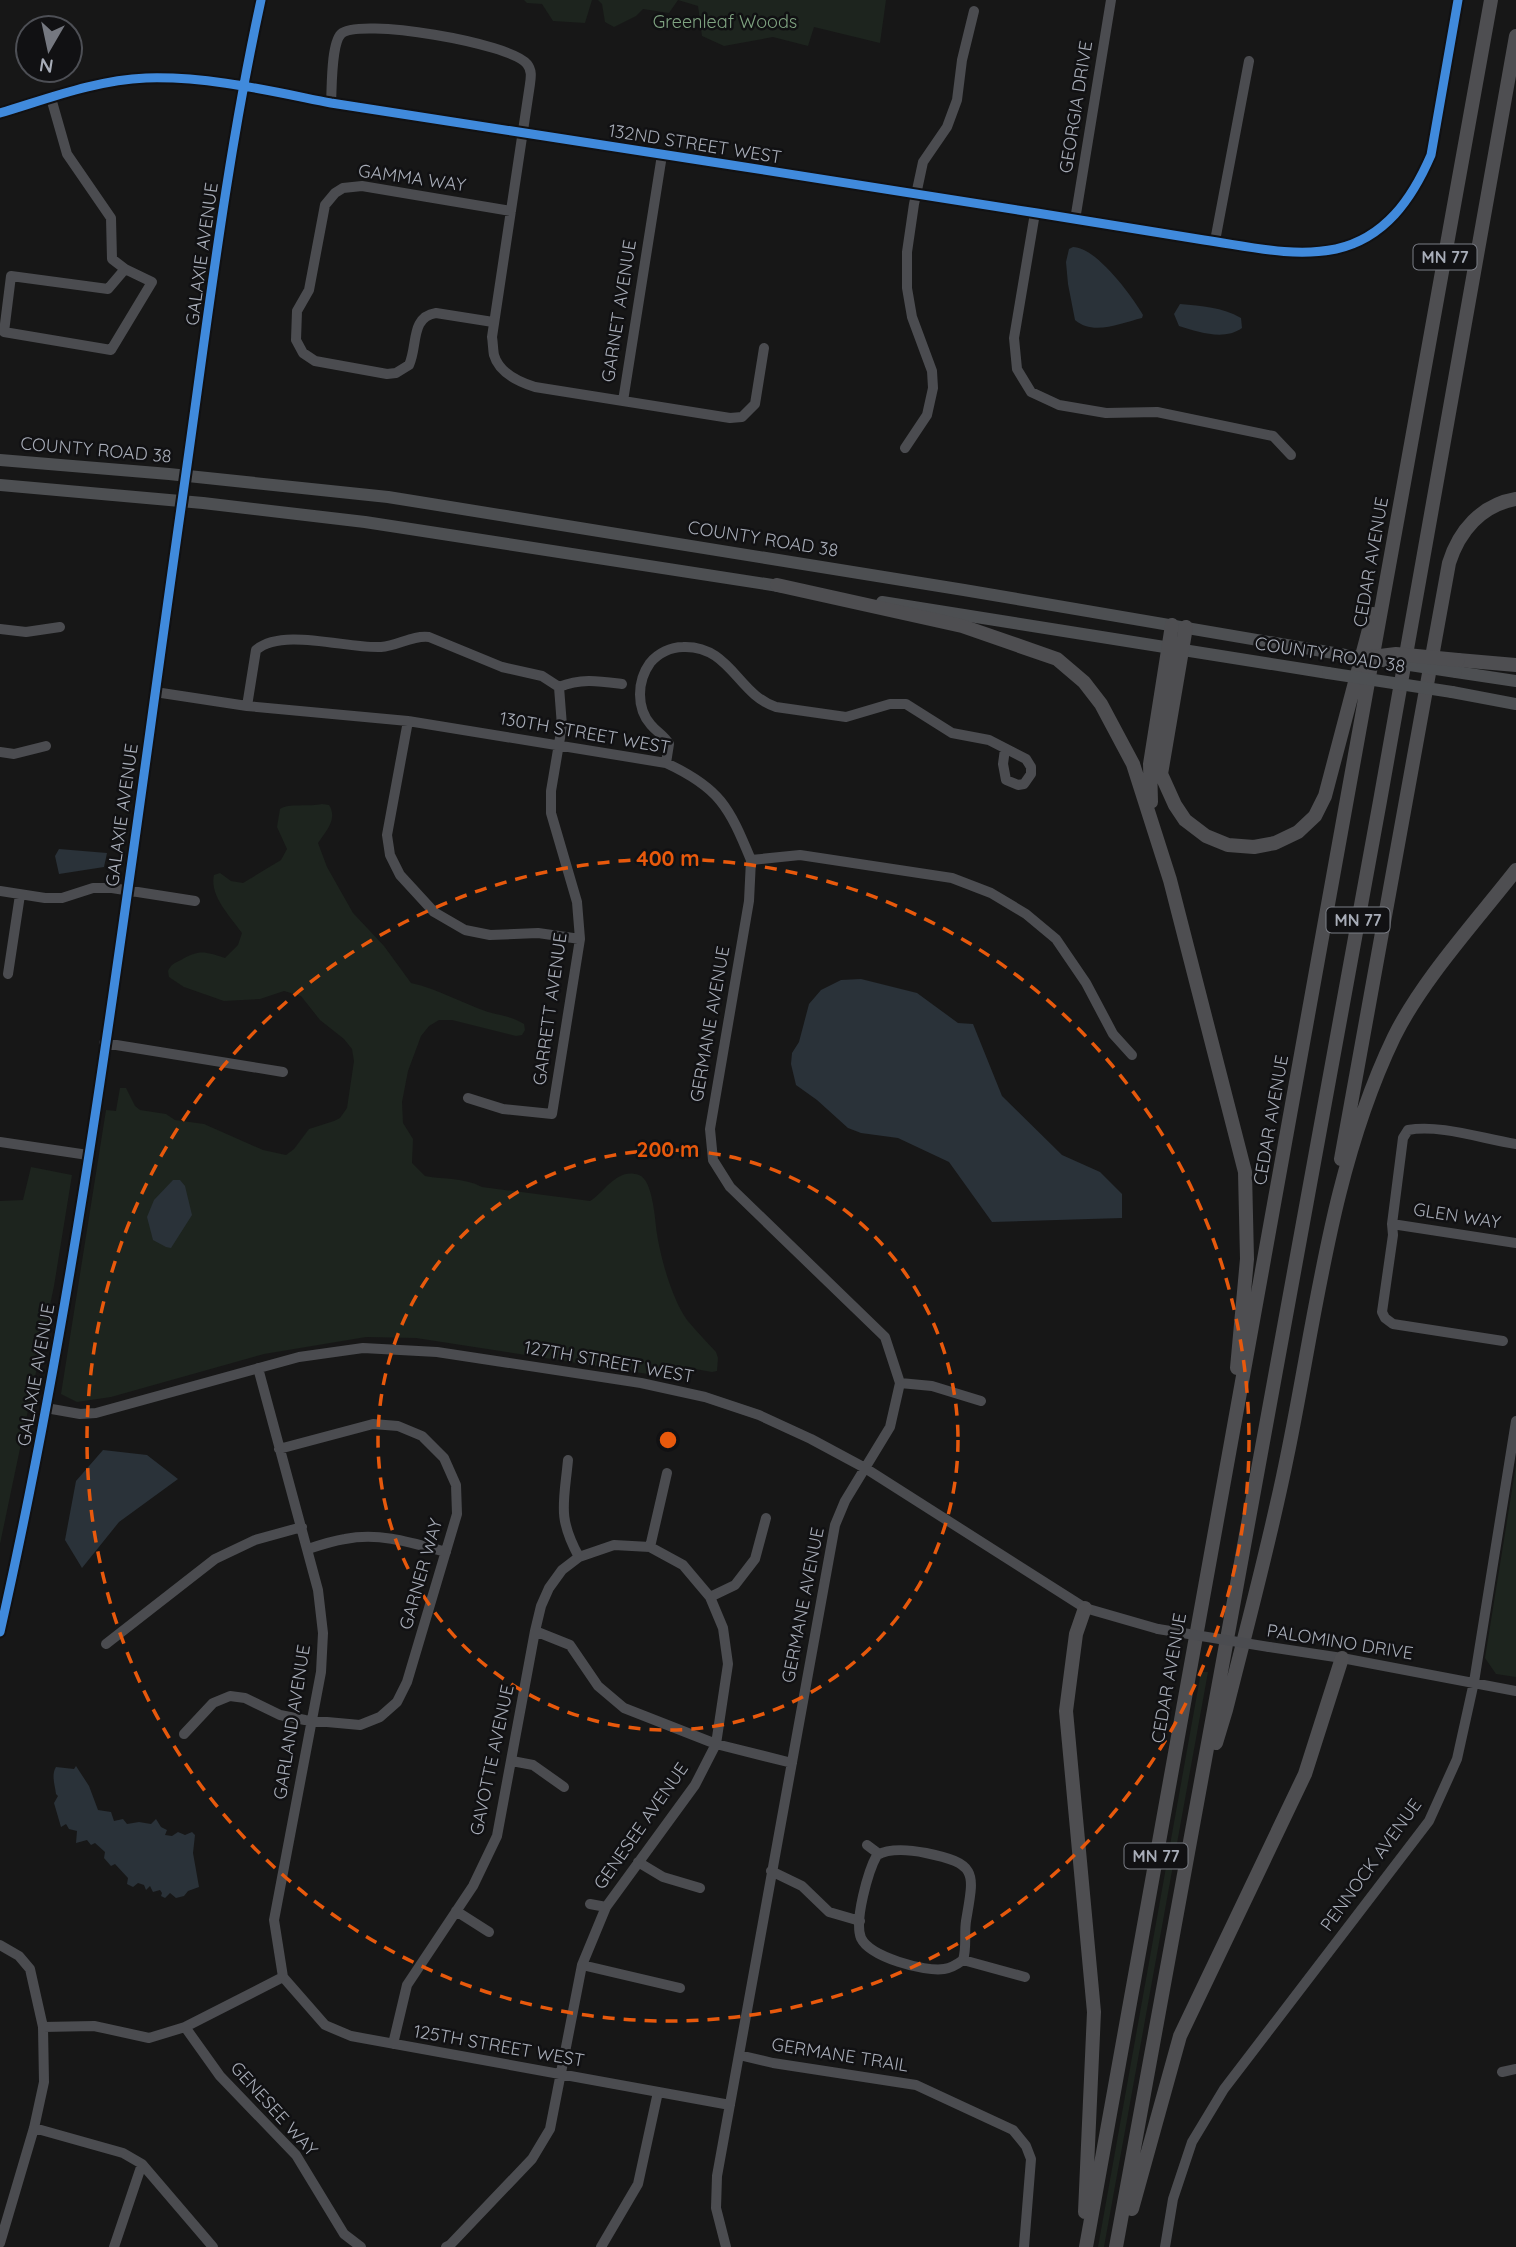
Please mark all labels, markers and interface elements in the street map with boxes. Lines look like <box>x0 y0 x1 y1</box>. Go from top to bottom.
park label: Greenleaf Woods <box>653 10 797 33</box>
north arrow <box>14 14 84 84</box>
street label: GEORGIA DRIVE <box>1054 39 1097 175</box>
text: N <box>38 53 55 79</box>
street label: 132ND STREET WEST <box>607 118 783 169</box>
street label: GAMMA WAY <box>357 159 467 196</box>
street label: GALAXIE AVENUE <box>180 181 223 327</box>
street label: GARNET AVENUE <box>596 238 641 384</box>
road number: MN 77 <box>1414 244 1476 270</box>
street label: COUNTY ROAD 38 <box>19 431 173 468</box>
street label: CEDAR AVENUE <box>1348 495 1393 629</box>
street label: COUNTY ROAD 38 <box>686 515 840 562</box>
street label: COUNTY ROAD 38 <box>1253 631 1407 678</box>
street label: 130TH STREET WEST <box>498 706 672 759</box>
street label: GALAXIE AVENUE <box>100 742 143 888</box>
text: 400 m <box>636 845 700 871</box>
road number: MN 77 <box>1326 908 1390 932</box>
street label: GARRETT AVENUE <box>527 931 572 1087</box>
street label: GERMANE AVENUE <box>684 944 735 1104</box>
street label: CEDAR AVENUE <box>1248 1053 1293 1187</box>
text: 200 m <box>637 1136 699 1162</box>
street label: GLEN WAY <box>1412 1197 1502 1234</box>
street label: GALAXIE AVENUE <box>12 1302 59 1448</box>
street label: 127TH STREET WEST <box>522 1335 696 1388</box>
centre of rings <box>656 1428 680 1452</box>
street label: GARNER WAY <box>394 1516 447 1632</box>
street label: GERMANE AVENUE <box>776 1525 829 1685</box>
street label: CEDAR AVENUE <box>1146 1611 1191 1745</box>
street label: PALOMINO DRIVE <box>1265 1619 1415 1664</box>
street label: GARLAND AVENUE <box>268 1643 315 1801</box>
street label: GAVOTTE AVENUE <box>464 1682 519 1837</box>
street label: GENESEE AVENUE <box>588 1758 693 1894</box>
street label: PENNOCK AVENUE <box>1315 1794 1426 1935</box>
road number: MN 77 <box>1124 1844 1188 1868</box>
street label: 125TH STREET WEST <box>412 2019 586 2072</box>
street label: GERMANE TRAIL <box>770 2032 911 2077</box>
street label: GENESEE WAY <box>226 2057 323 2161</box>

